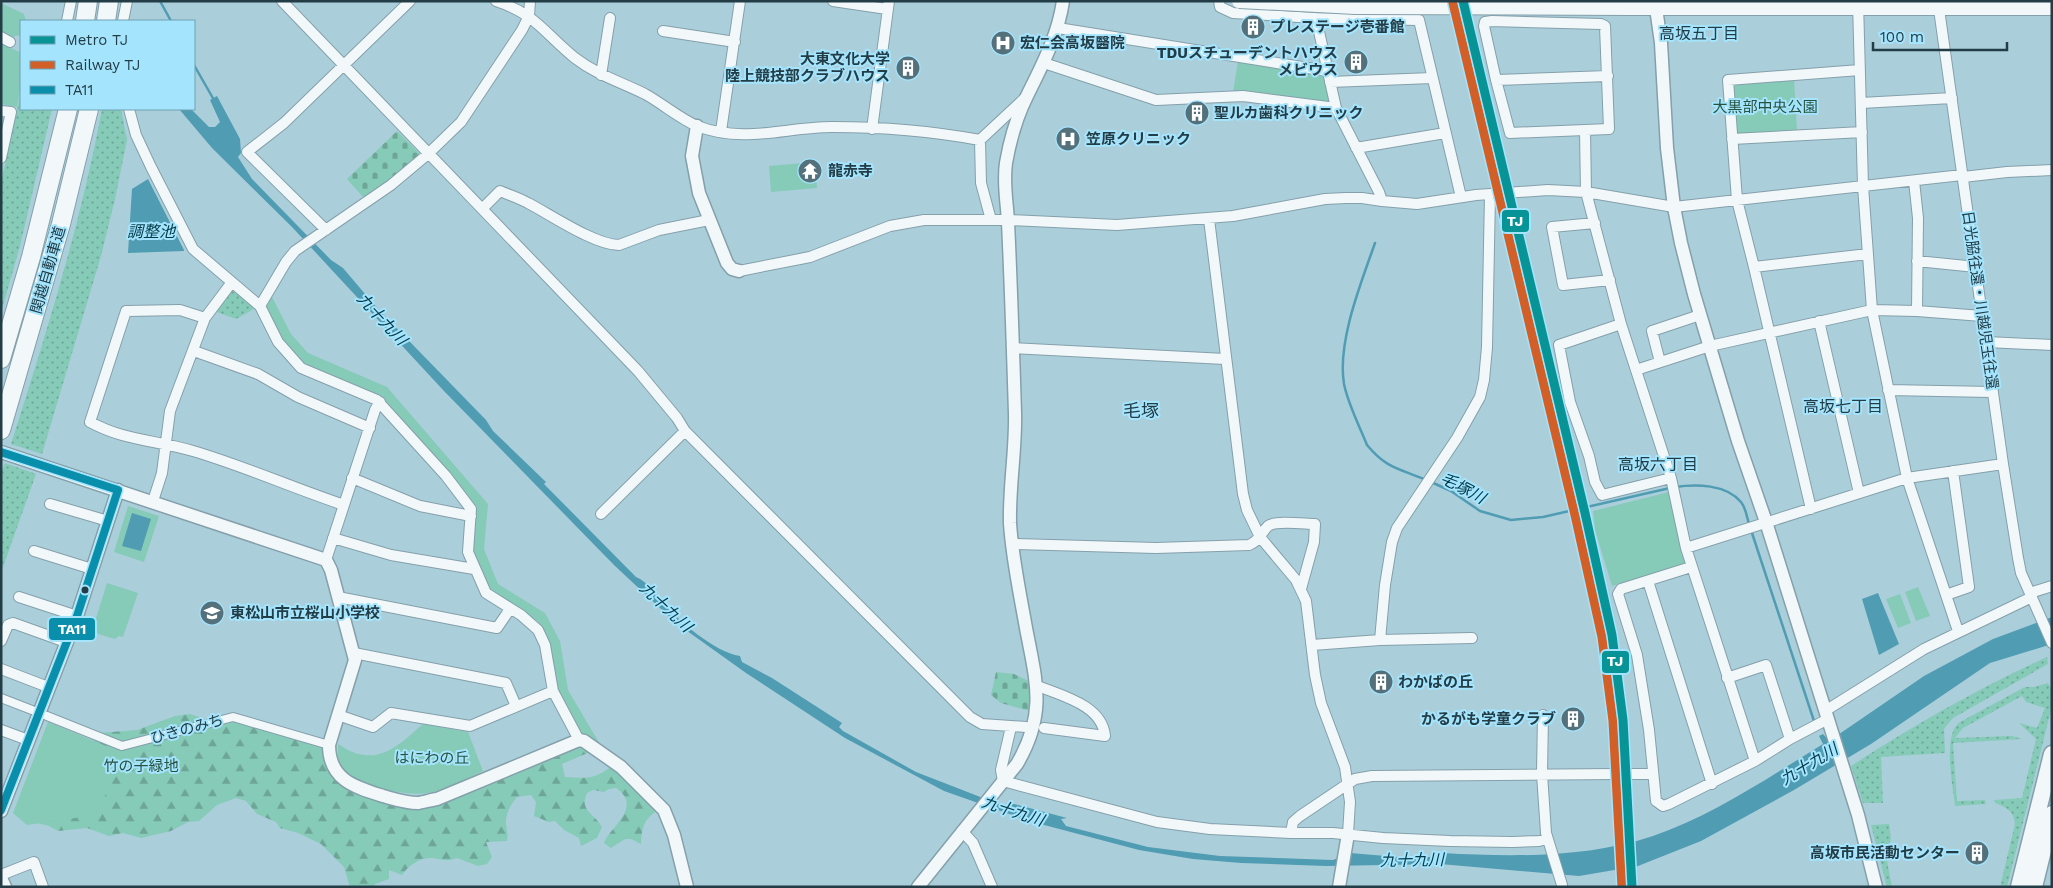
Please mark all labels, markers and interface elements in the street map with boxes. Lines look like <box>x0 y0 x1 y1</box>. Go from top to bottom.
building icon: プレステージ壱番館 <box>1240 14 1266 40</box>
place label: プレステージ壱番館 <box>1270 18 1405 36</box>
legend <box>20 20 195 110</box>
scale bar <box>1873 20 2007 52</box>
district label: 高坂五丁目 <box>1659 24 1739 43</box>
text: 100 m <box>1880 28 1924 46</box>
hospital icon: 宏仁会高坂醫院 <box>990 30 1016 56</box>
text: Metro TJ <box>65 31 128 49</box>
place label: 宏仁会高坂醫院 <box>1020 34 1125 52</box>
place label: TDUスチューデントハウス メビウス <box>1157 44 1338 79</box>
building icon: TDUスチューデントハウス メビウス <box>1343 49 1369 75</box>
place label: 大東文化大学 陸上競技部クラブハウス <box>725 50 890 85</box>
building icon: 大東文化大学 陸上競技部クラブハウス <box>895 55 921 81</box>
text: Railway TJ <box>65 56 140 74</box>
text: TA11 <box>65 81 93 99</box>
park label: 大黒部中央公園 <box>1712 98 1818 116</box>
building icon: 聖ルカ歯科クリニック <box>1184 100 1210 126</box>
place label: 聖ルカ歯科クリニック <box>1214 104 1364 122</box>
hospital icon: 笠原クリニック <box>1055 126 1081 152</box>
place label: 笠原クリニック <box>1086 130 1191 148</box>
temple icon: 龍赤寺 <box>797 158 823 184</box>
place label: 龍赤寺 <box>828 162 873 180</box>
line badge: TJ <box>1501 209 1530 233</box>
street label: 日光脇往還・川越児玉往還 <box>1959 210 2001 390</box>
text: TJ <box>1507 213 1523 229</box>
water label: 調整池 <box>127 222 177 241</box>
street label: 関越自動車道 <box>27 224 69 316</box>
water label: 九十九川 <box>353 289 412 350</box>
district label: 高坂七丁目 <box>1803 397 1883 416</box>
district label: 毛塚 <box>1123 400 1159 421</box>
district label: 高坂六丁目 <box>1618 455 1698 474</box>
water label: 毛塚川 <box>1437 468 1490 509</box>
water label: 九十九川 <box>636 578 697 637</box>
unlabelled marker <box>80 585 90 595</box>
school or university icon: 東松山市立桜山小学校 <box>199 600 225 626</box>
place label: 東松山市立桜山小学校 <box>230 604 380 622</box>
line badge: TA11 <box>48 617 96 641</box>
text: TA11 <box>58 621 86 637</box>
line badge: TJ <box>1601 650 1630 674</box>
text: TJ <box>1607 653 1623 669</box>
building icon: わかばの丘 <box>1368 669 1394 695</box>
place label: わかばの丘 <box>1398 673 1473 691</box>
building icon: かるがも学童クラブ <box>1560 706 1586 732</box>
place label: かるがも学童クラブ <box>1421 710 1556 728</box>
street label: ひきのみち <box>148 711 226 747</box>
water label: 九十九川 <box>1777 738 1843 789</box>
park label: はにわの丘 <box>394 749 470 767</box>
park label: 竹の子緑地 <box>103 757 179 775</box>
water label: 九十九川 <box>980 792 1048 831</box>
building icon: 高坂市民活動センター <box>1964 840 1990 866</box>
place label: 高坂市民活動センター <box>1810 844 1960 862</box>
water label: 九十九川 <box>1380 850 1446 870</box>

